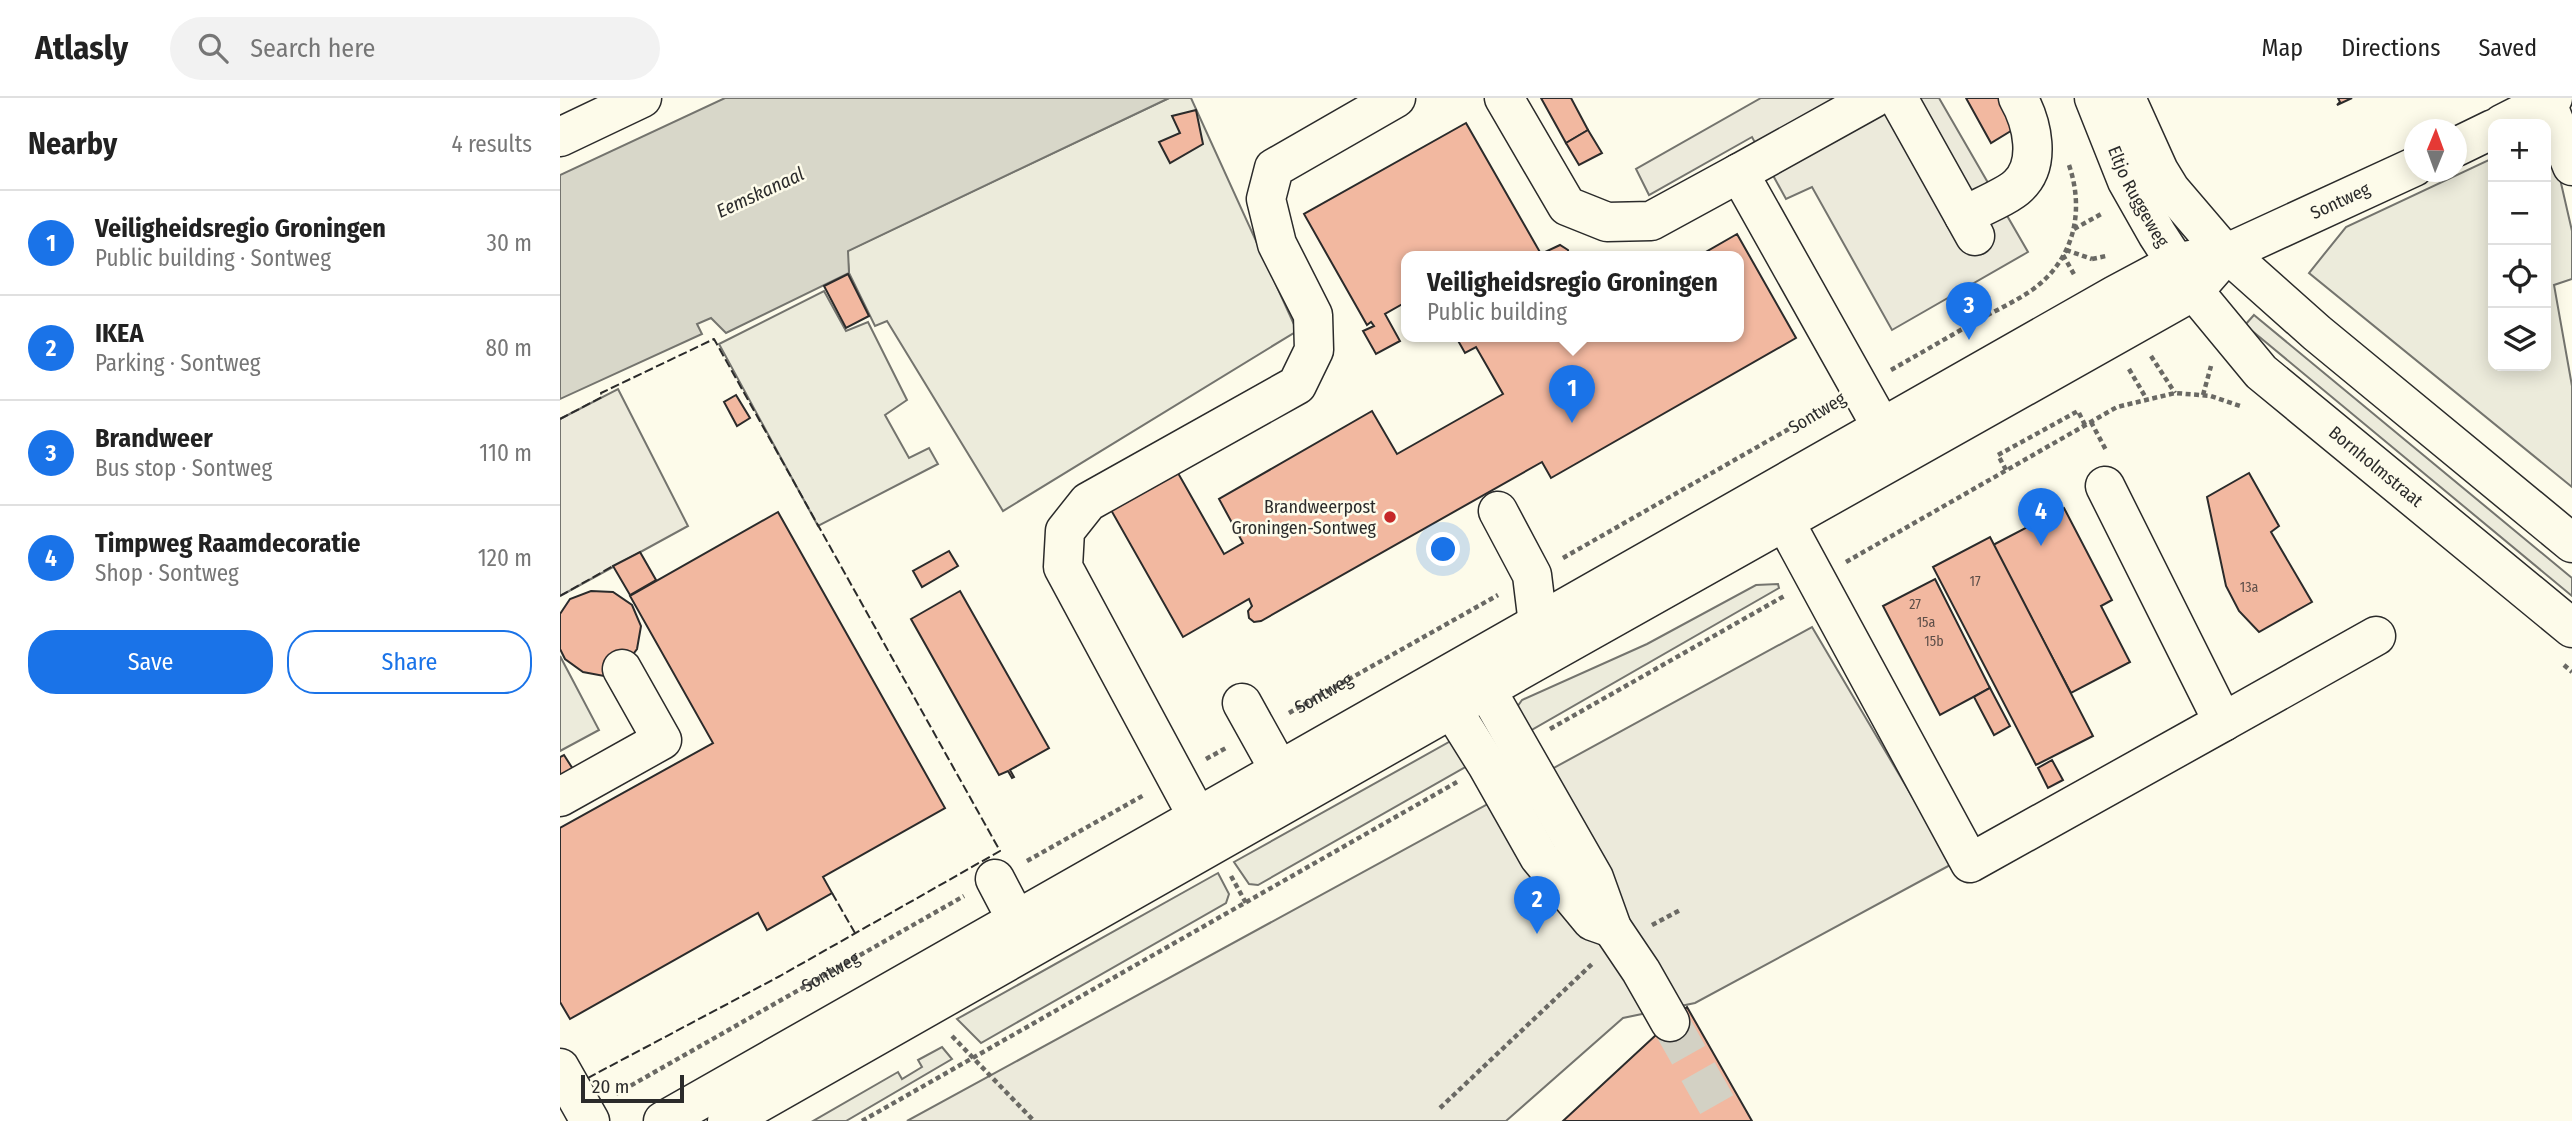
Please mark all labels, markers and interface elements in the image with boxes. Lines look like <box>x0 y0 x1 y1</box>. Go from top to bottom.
search box <box>170 17 660 80</box>
text: Atlasly <box>35 28 128 68</box>
icon: search <box>194 29 232 67</box>
text: Search here <box>250 33 375 64</box>
text: Map <box>2262 34 2303 62</box>
text: Directions <box>2341 34 2440 62</box>
text: Saved <box>2478 34 2537 62</box>
north arrow <box>2404 119 2467 182</box>
map controls <box>2488 119 2551 371</box>
button: + <box>2488 119 2551 182</box>
text: Nearby <box>28 126 117 162</box>
text: 4 results <box>451 130 532 158</box>
street label: Eltjo Ruggeweg <box>2103 143 2174 252</box>
water label: Eemskanaal <box>713 162 808 223</box>
street label: Sontweg <box>2307 178 2374 224</box>
button: − <box>2488 182 2551 245</box>
text: Veiligheidsregio Groningen <box>95 213 386 244</box>
text: 1 <box>46 229 56 257</box>
text: 30 m <box>487 229 532 257</box>
text: Public building · Sontweg <box>95 244 331 272</box>
button: locate <box>2488 245 2551 308</box>
popup <box>1401 251 1744 342</box>
text: Veiligheidsregio Groningen <box>1427 267 1718 298</box>
pin: 3 <box>1946 282 1992 340</box>
text: Public building <box>1427 298 1567 326</box>
button: layers <box>2488 308 2551 371</box>
text: IKEA <box>95 318 144 349</box>
text: 2 <box>46 334 56 362</box>
text: 80 m <box>485 334 532 362</box>
text: Parking · Sontweg <box>95 349 261 377</box>
pin: 1 <box>1549 365 1595 423</box>
street label: Sontweg <box>1784 387 1850 439</box>
street label: Bornholmstraat <box>2324 421 2427 512</box>
text: Brandweer <box>95 423 213 454</box>
text: 3 <box>46 439 56 467</box>
text: 110 m <box>479 439 532 467</box>
text: Bus stop · Sontweg <box>95 454 272 482</box>
pin: 4 <box>2018 488 2064 546</box>
place label: Brandweerpost Groningen-Sontweg <box>1232 496 1377 539</box>
marker: Brandweerpost Groningen-Sontweg <box>1382 509 1398 525</box>
text: Timpweg Raamdecoratie <box>95 528 361 559</box>
your location <box>1426 532 1460 566</box>
text: 4 <box>45 544 57 572</box>
text: 120 m <box>478 544 532 572</box>
text: Shop · Sontweg <box>95 559 239 587</box>
house number: 17 <box>1969 573 1981 590</box>
house number: 13a <box>2240 579 2258 596</box>
house number: 27 <box>1909 596 1921 613</box>
house number: 15a <box>1917 614 1936 631</box>
button: Save <box>28 630 273 694</box>
button: Share <box>287 630 532 694</box>
house number: 15b <box>1924 633 1944 650</box>
street label: Sontweg <box>1291 668 1357 718</box>
pin: 2 <box>1514 876 1560 934</box>
street label: Sontweg <box>798 946 864 997</box>
scale bar <box>581 1072 684 1104</box>
text: 20 m <box>592 1075 629 1098</box>

